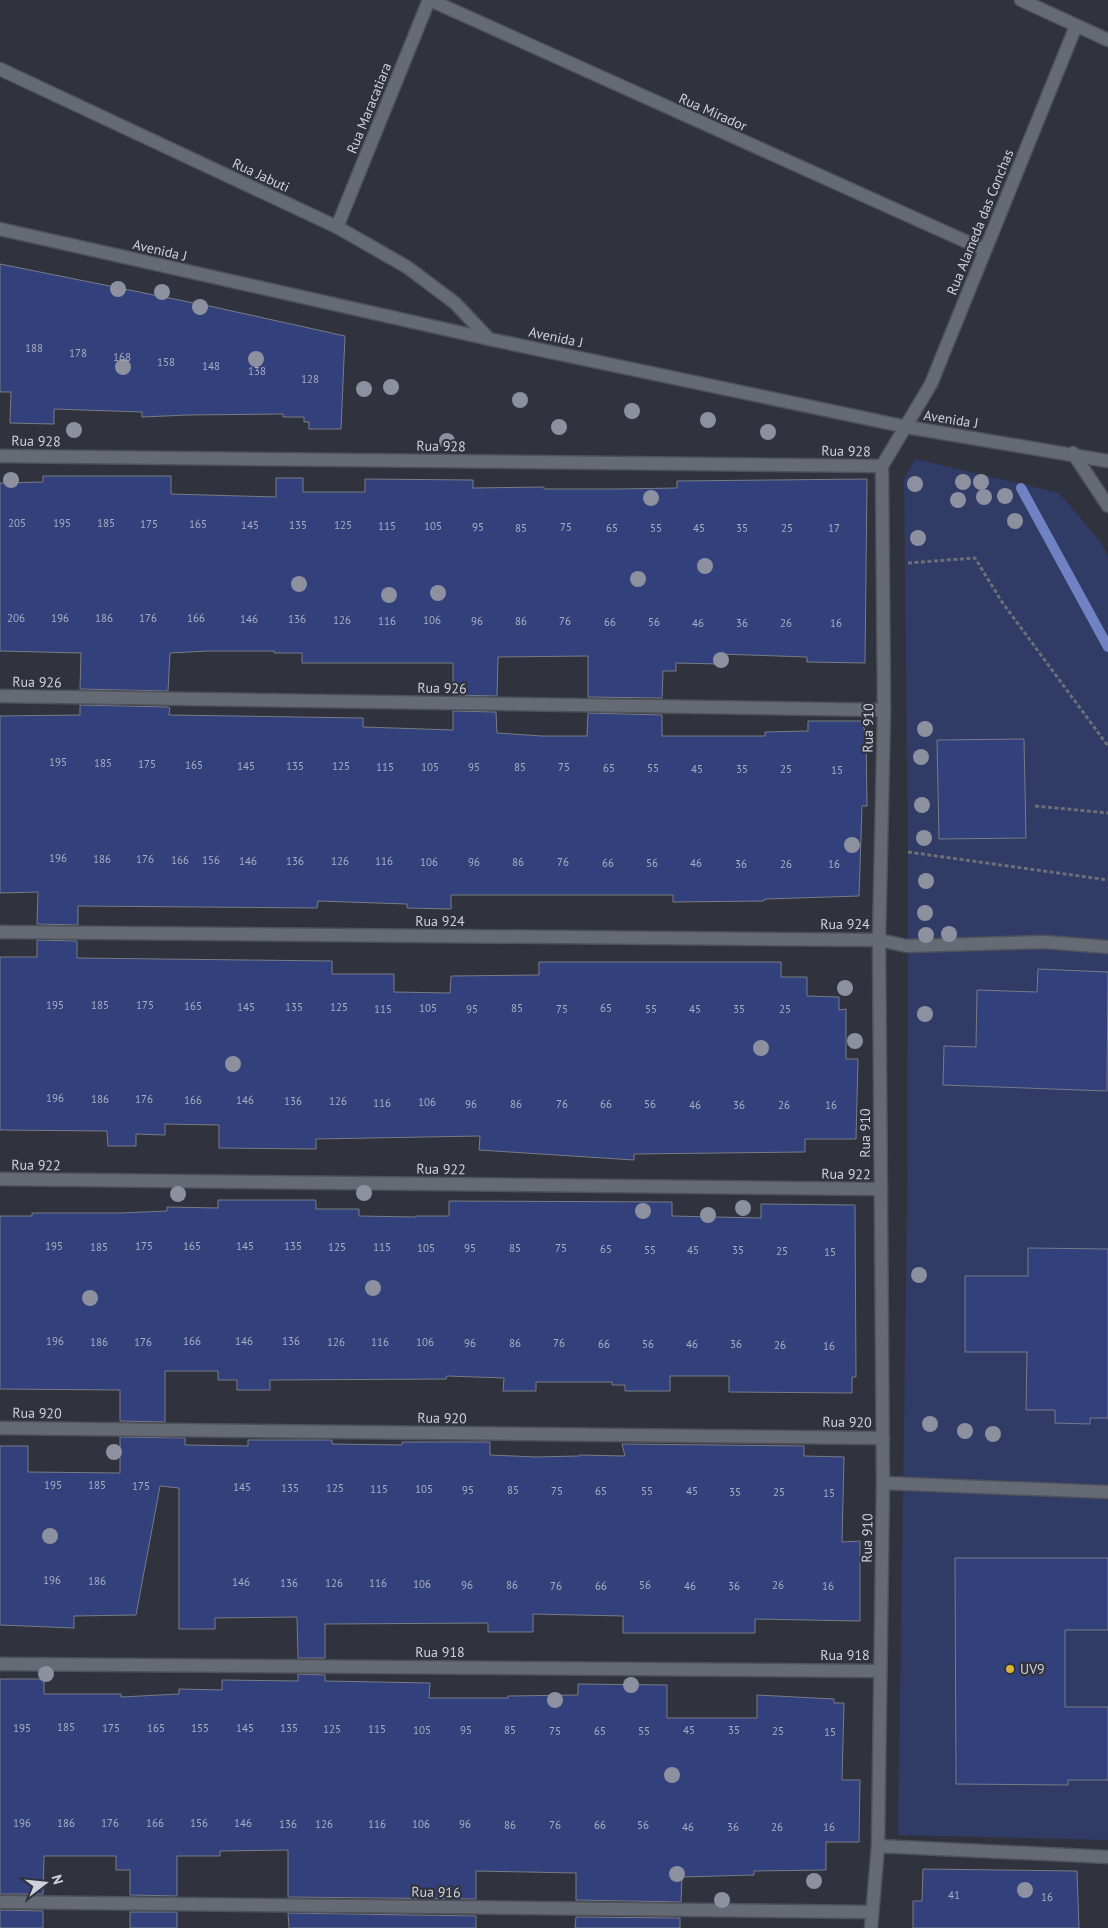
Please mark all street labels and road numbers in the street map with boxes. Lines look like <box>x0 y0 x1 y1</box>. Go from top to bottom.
street label: Rua Maracatiara <box>343 60 395 156</box>
street label: Rua Mirador <box>676 89 750 135</box>
street label: Rua Alameda das Conchas <box>943 146 1018 297</box>
street label: Rua Jabuti <box>230 154 292 196</box>
street label: Avenida J <box>131 235 189 265</box>
street label: Avenida J <box>527 322 585 352</box>
street label: Avenida J <box>922 406 980 432</box>
street label: Rua 928 <box>11 432 61 450</box>
street label: Rua 928 <box>416 437 466 455</box>
street label: Rua 928 <box>821 442 871 460</box>
street label: Rua 926 <box>12 673 62 691</box>
street label: Rua 926 <box>417 679 467 697</box>
street label: Rua 910 <box>859 703 877 753</box>
street label: Rua 924 <box>415 912 465 930</box>
street label: Rua 924 <box>820 915 870 933</box>
street label: Rua 910 <box>856 1108 874 1158</box>
street label: Rua 922 <box>11 1156 61 1174</box>
street label: Rua 922 <box>416 1160 466 1178</box>
street label: Rua 922 <box>821 1165 871 1183</box>
street label: Rua 920 <box>12 1404 62 1422</box>
street label: Rua 920 <box>417 1409 467 1427</box>
street label: Rua 920 <box>822 1413 872 1431</box>
street label: Rua 910 <box>858 1513 876 1563</box>
street label: Rua 918 <box>415 1643 465 1661</box>
street label: Rua 918 <box>820 1646 870 1664</box>
street label: Rua 916 <box>411 1883 461 1901</box>

